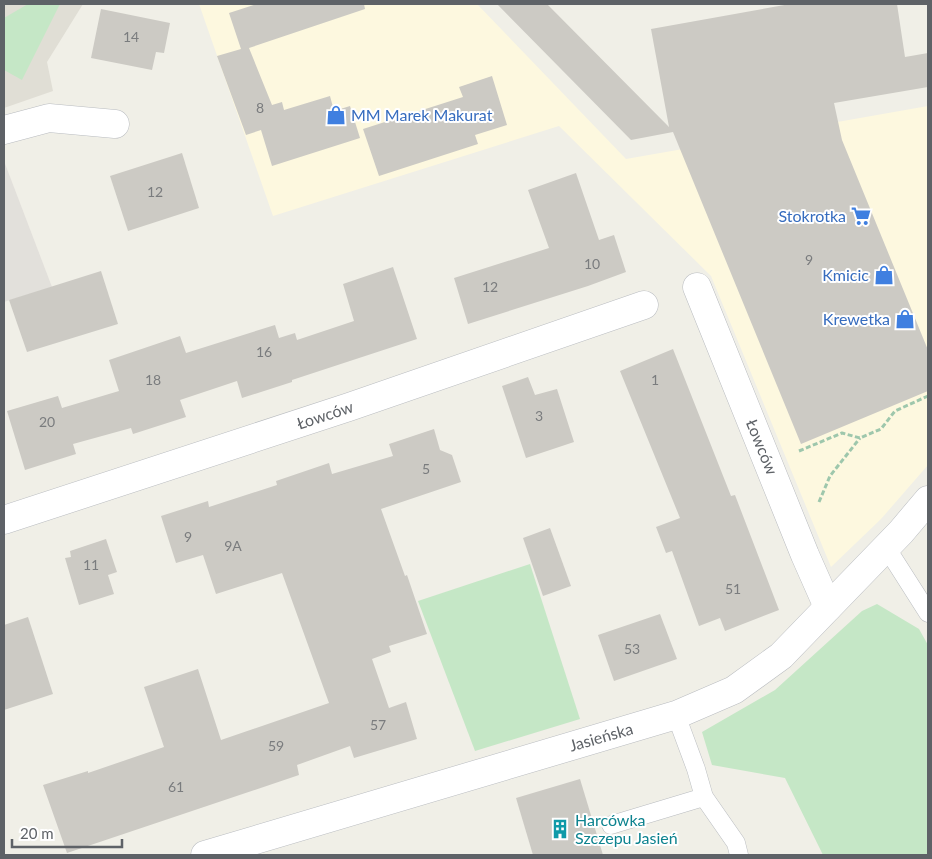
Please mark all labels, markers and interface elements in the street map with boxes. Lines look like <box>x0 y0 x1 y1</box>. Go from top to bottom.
house number: 14 <box>123 28 139 45</box>
house number: 8 <box>256 99 264 116</box>
shop icon: MM Marek Makurat <box>325 104 347 126</box>
place label: MM Marek Makurat <box>351 105 493 124</box>
house number: 12 <box>147 183 163 200</box>
supermarket icon: Stokrotka <box>850 205 872 227</box>
place label: Stokrotka <box>779 206 846 225</box>
house number: 9 <box>805 251 813 268</box>
house number: 10 <box>584 255 600 272</box>
shop icon: Kmicic <box>873 264 895 286</box>
place label: Kmicic <box>822 265 869 284</box>
house number: 12 <box>482 278 498 295</box>
shop icon: Krewetka <box>894 308 916 330</box>
place label: Krewetka <box>823 309 890 328</box>
house number: 16 <box>256 343 272 360</box>
house number: 18 <box>145 371 161 388</box>
house number: 1 <box>651 371 659 388</box>
street label: Łowców <box>294 396 356 433</box>
house number: 3 <box>535 407 543 424</box>
house number: 20 <box>39 413 55 430</box>
street label: Łowców <box>743 416 782 478</box>
house number: 5 <box>422 460 430 477</box>
house number: 9 <box>184 528 192 545</box>
house number: 9A <box>224 537 242 554</box>
house number: 11 <box>83 556 99 573</box>
house number: 51 <box>725 580 741 597</box>
house number: 53 <box>624 640 640 657</box>
house number: 57 <box>370 716 386 733</box>
street label: Jasieńska <box>567 718 635 755</box>
house number: 59 <box>268 737 284 754</box>
house number: 61 <box>168 778 184 795</box>
place label: Harcówka Szczepu Jasień <box>575 810 678 847</box>
scale bar <box>12 816 122 848</box>
building icon: Harcówka Szczepu Jasień <box>549 818 571 840</box>
text: 20 m <box>20 824 54 842</box>

